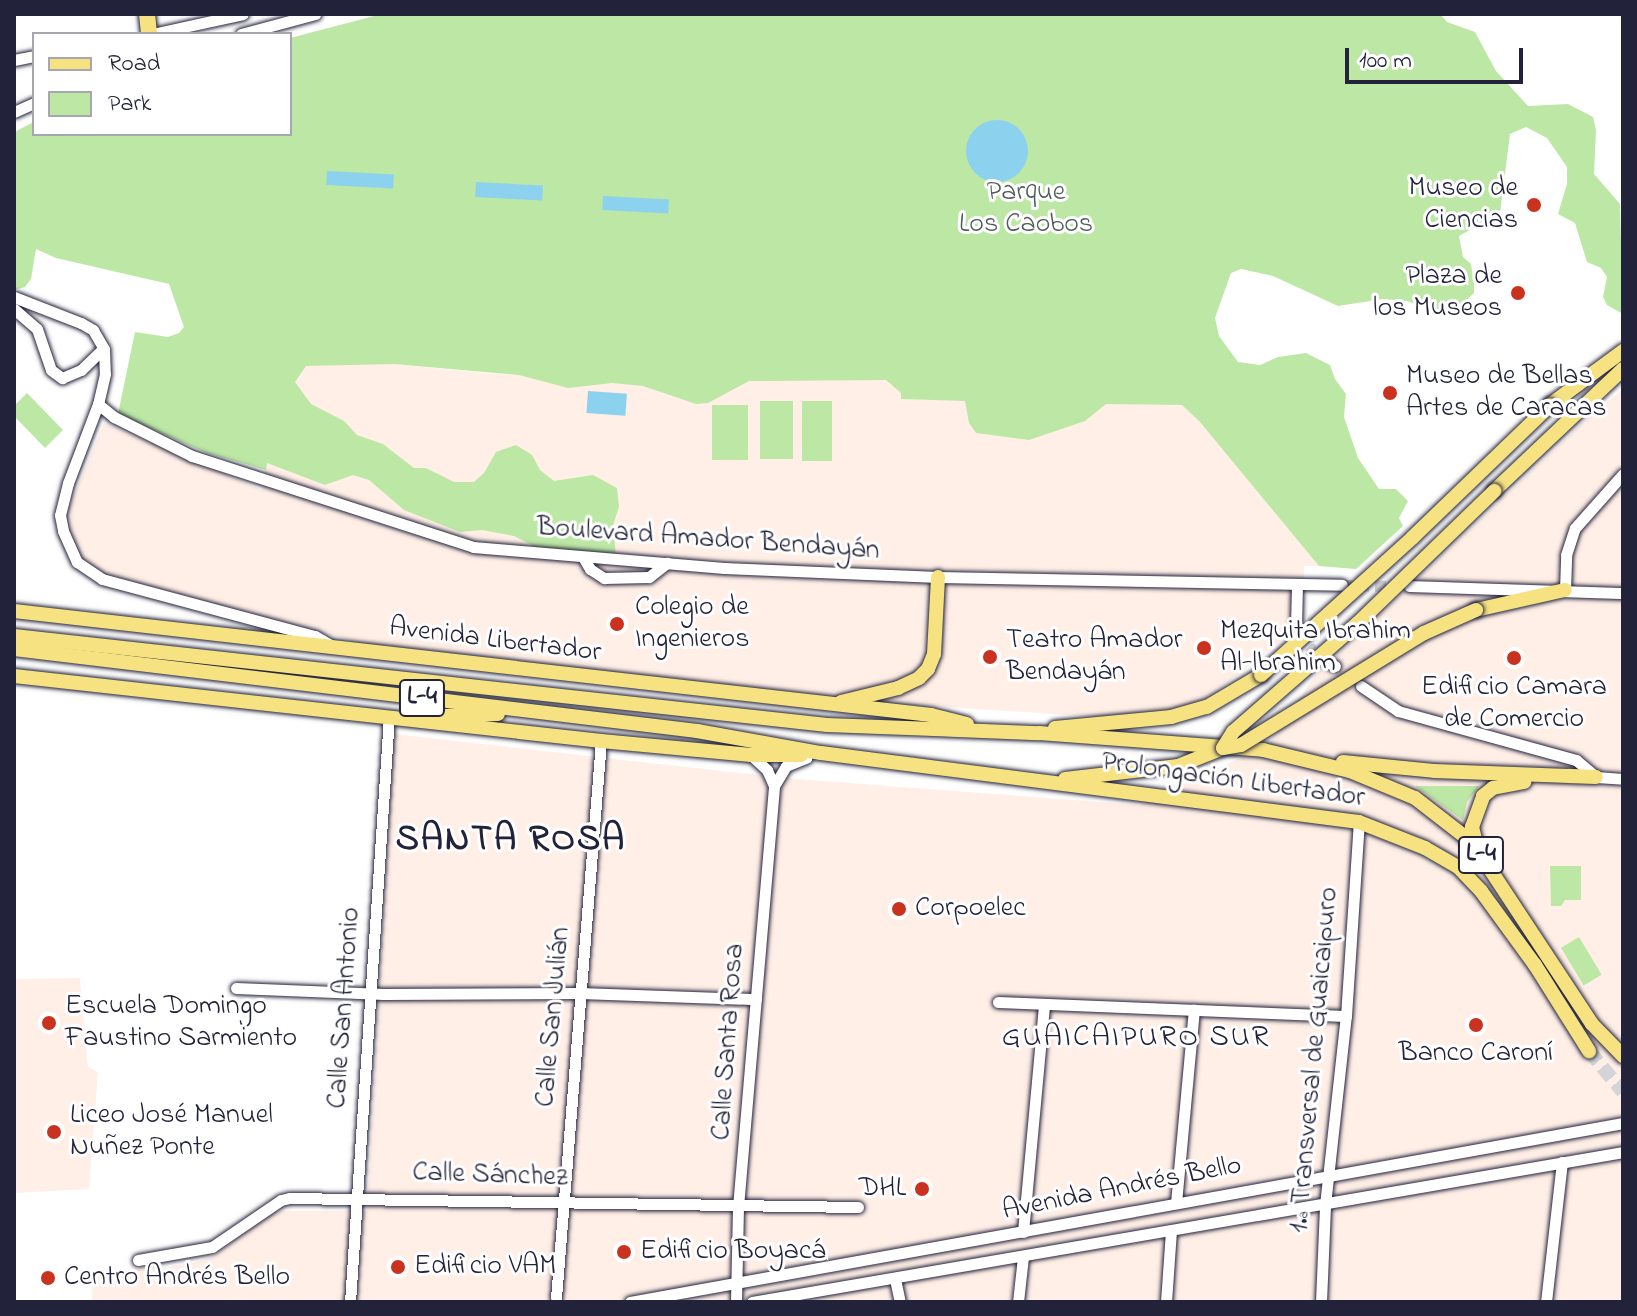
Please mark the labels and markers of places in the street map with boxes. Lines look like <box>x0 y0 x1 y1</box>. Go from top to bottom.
place label: Museo de Ciencias <box>1408 172 1518 238</box>
marker: Museo de Ciencias <box>1525 196 1543 214</box>
place label: Plaza de los Museos <box>1373 260 1502 326</box>
marker: Plaza de los Museos <box>1509 284 1527 302</box>
place label: Museo de Bellas Artes de Caracas <box>1406 360 1607 426</box>
marker: Museo de Bellas Artes de Caracas <box>1381 384 1399 402</box>
place label: Colegio de Ingenieros <box>635 591 749 657</box>
marker: Colegio de Ingenieros <box>606 613 628 635</box>
place label: Mezquita Ibrahim Al-lbrahim <box>1220 615 1411 681</box>
place label: Teatro Amador Bendayán <box>1006 624 1182 690</box>
marker: Mezquita Ibrahim Al-lbrahim <box>1195 639 1213 657</box>
marker: Teatro Amador Bendayán <box>981 648 999 666</box>
marker: Edificio Camara de Comercio <box>1505 649 1523 667</box>
place label: Edificio Camara de Comercio <box>1421 671 1607 737</box>
place label: Corpoelec <box>915 892 1026 926</box>
marker: Corpoelec <box>890 900 908 918</box>
place label: Escuela Domingo Faustino Sarmiento <box>65 990 297 1056</box>
marker: Escuela Domingo Faustino Sarmiento <box>40 1014 58 1032</box>
marker: Banco Caroní <box>1467 1016 1485 1034</box>
place label: Banco Caroní <box>1399 1037 1553 1071</box>
place label: Liceo José Manuel Nuñez Ponte <box>70 1099 273 1165</box>
marker: Liceo José Manuel Nuñez Ponte <box>45 1123 63 1141</box>
place label: DHL <box>859 1172 906 1206</box>
marker: DHL <box>913 1180 931 1198</box>
place label: Edificio Boyacá <box>640 1235 825 1269</box>
marker: Edificio Boyacá <box>615 1243 633 1261</box>
place label: Edificio VAM <box>414 1250 556 1284</box>
marker: Edificio VAM <box>389 1258 407 1276</box>
place label: Centro Andrés Bello <box>64 1261 290 1295</box>
marker: Centro Andrés Bello <box>39 1269 57 1287</box>

